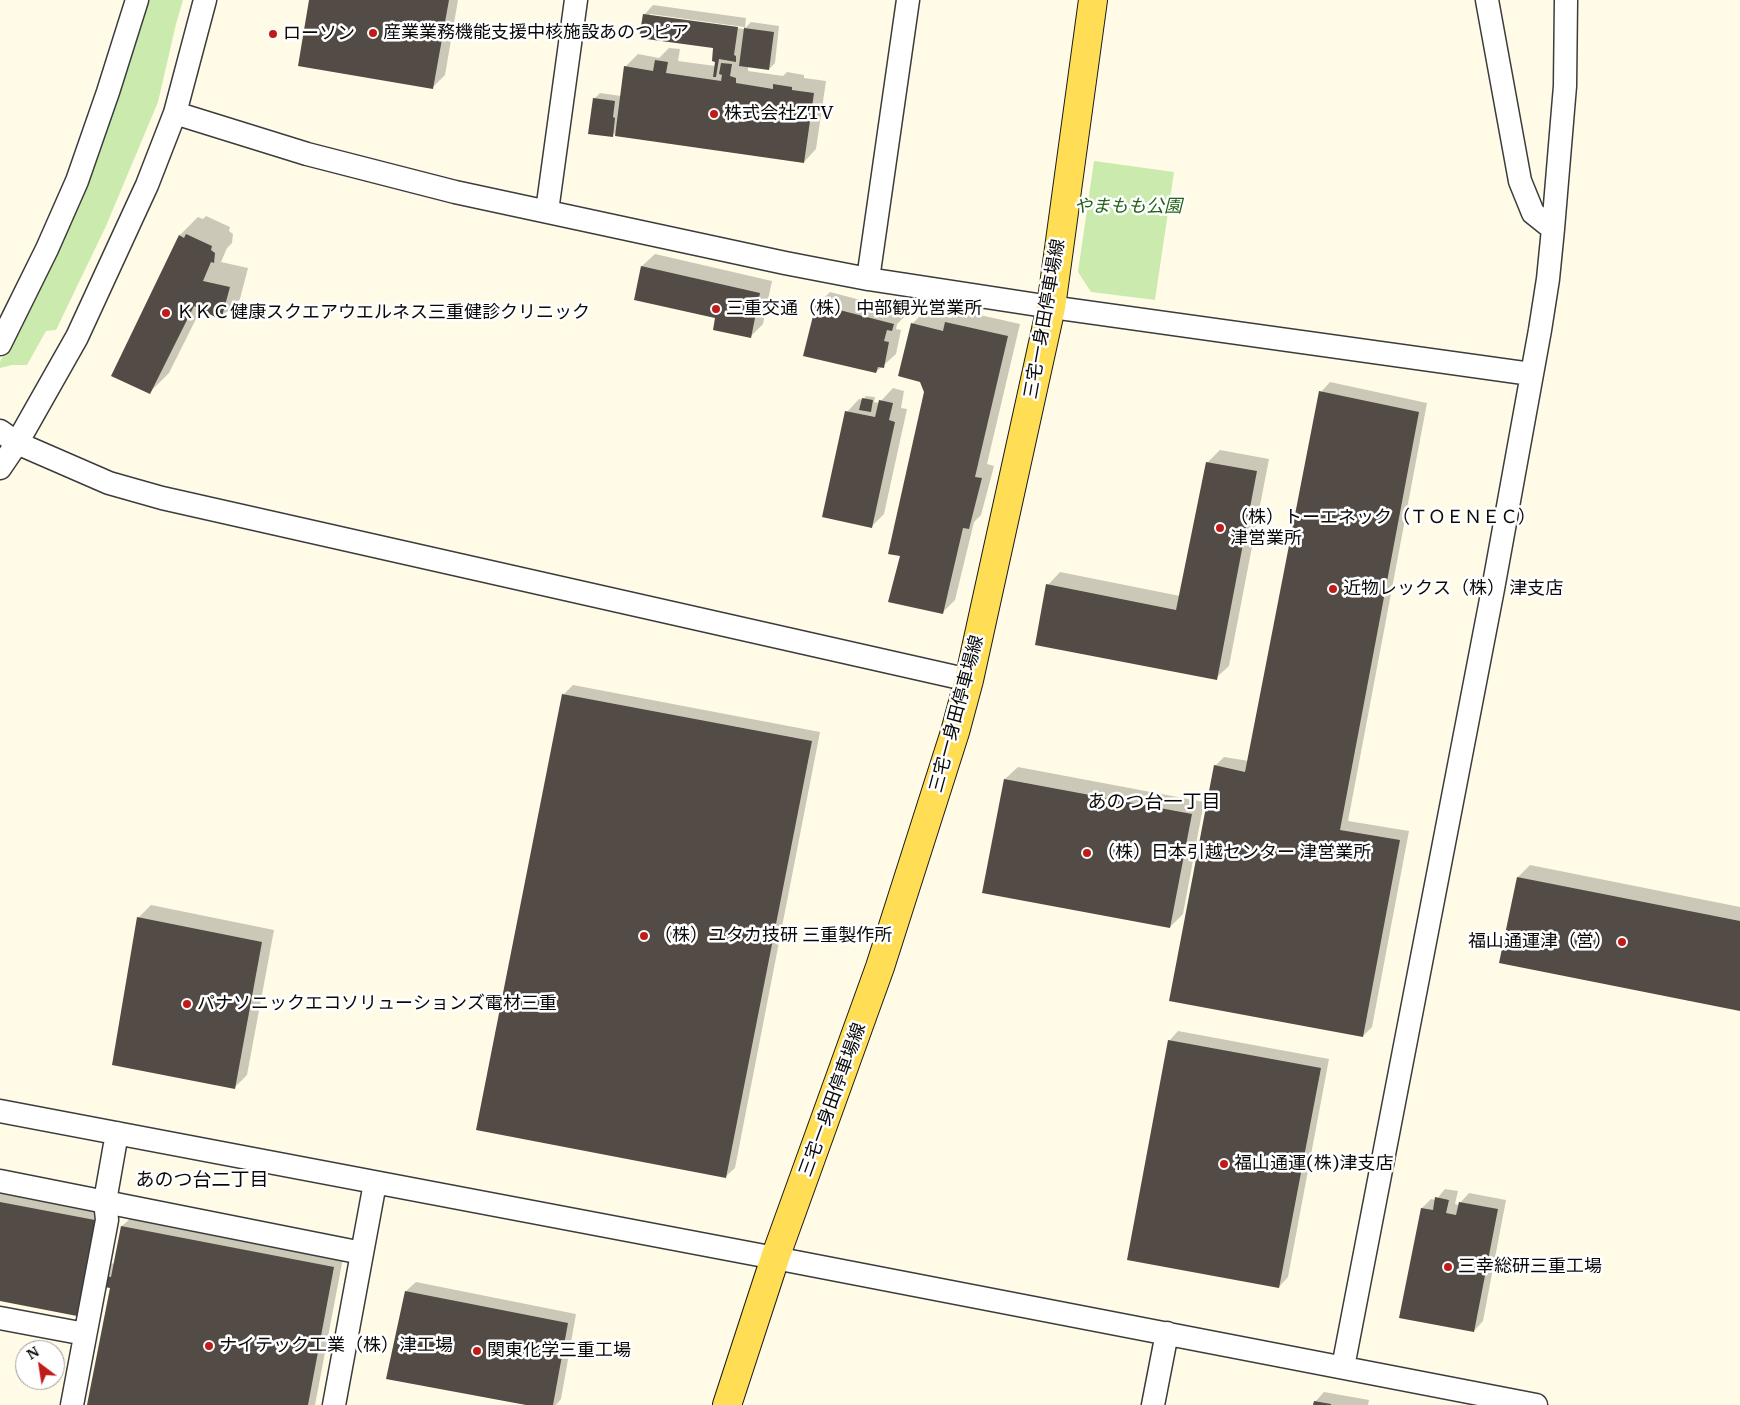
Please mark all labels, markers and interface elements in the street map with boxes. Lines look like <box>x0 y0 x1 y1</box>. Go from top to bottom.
place label: 産業業務機能支援中核施設あのつピア <box>383 22 689 44</box>
place label: ローソン <box>283 23 355 45</box>
marker: 産業業務機能支援中核施設あのつピア <box>367 27 379 39</box>
marker: ローソン <box>267 28 279 40</box>
place label: 株式会社ZTV <box>724 103 833 125</box>
marker: 株式会社ZTV <box>708 108 720 120</box>
park label: やまもも公園 <box>1074 196 1182 218</box>
street label: 三宅一身田停車場線 <box>1020 237 1070 401</box>
place label: 三重交通（株） 中部観光営業所 <box>726 298 982 320</box>
place label: ＫＫＣ健康スクエアウエルネス三重健診クリニック <box>176 302 590 324</box>
marker: 三重交通（株） 中部観光営業所 <box>710 303 722 315</box>
marker: ＫＫＣ健康スクエアウエルネス三重健診クリニック <box>160 307 172 319</box>
place label: （株）トーエネック（ＴＯＥＮＥＣ） 津営業所 <box>1230 507 1536 550</box>
marker: （株）トーエネック（ＴＯＥＮＥＣ） 津営業所 <box>1214 522 1226 534</box>
place label: 近物レックス（株） 津支店 <box>1343 578 1563 600</box>
marker: 近物レックス（株） 津支店 <box>1327 583 1339 595</box>
street label: 三宅一身田停車場線 <box>926 633 988 795</box>
district label: あのつ台一丁目 <box>1088 792 1220 814</box>
place label: （株）日本引越センター 津営業所 <box>1097 842 1371 864</box>
marker: （株）日本引越センター 津営業所 <box>1081 847 1093 859</box>
place label: （株）ユタカ技研 三重製作所 <box>654 925 892 947</box>
marker: （株）ユタカ技研 三重製作所 <box>638 930 650 942</box>
place label: 福山通運津（営） <box>1468 931 1612 953</box>
marker: 福山通運津（営） <box>1616 936 1628 948</box>
place label: パナソニックエコソリューションズ電材三重 <box>197 993 557 1015</box>
marker: パナソニックエコソリューションズ電材三重 <box>181 998 193 1010</box>
street label: 三宅一身田停車場線 <box>795 1020 871 1180</box>
place label: 福山通運(株)津支店 <box>1234 1153 1393 1175</box>
marker: 福山通運(株)津支店 <box>1218 1158 1230 1170</box>
district label: あのつ台二丁目 <box>136 1170 268 1192</box>
place label: 三幸総研三重工場 <box>1458 1256 1602 1278</box>
marker: 三幸総研三重工場 <box>1442 1261 1454 1273</box>
place label: ナイテック工業（株）津工場 <box>219 1335 453 1357</box>
north arrow <box>15 1340 65 1390</box>
marker: ナイテック工業（株）津工場 <box>203 1340 215 1352</box>
place label: 関東化学三重工場 <box>487 1340 631 1362</box>
text: N <box>23 1342 42 1364</box>
marker: 関東化学三重工場 <box>471 1345 483 1357</box>

